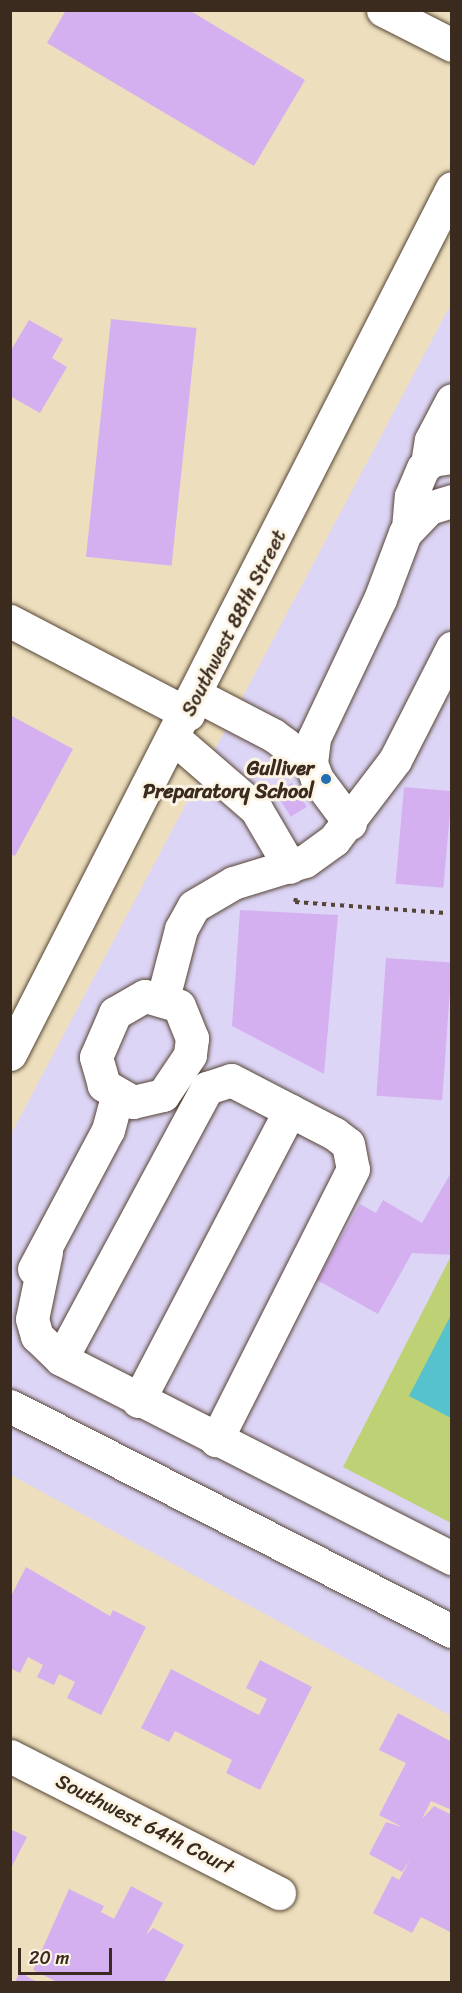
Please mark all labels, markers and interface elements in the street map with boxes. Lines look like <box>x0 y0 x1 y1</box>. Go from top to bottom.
street label: Southwest 88th Street <box>177 526 291 720</box>
place label: Gulliver Preparatory School <box>143 756 314 803</box>
marker: Gulliver Preparatory School <box>319 772 333 786</box>
street label: Southwest 64th Court <box>51 1768 239 1880</box>
scale bar <box>21 1936 116 1974</box>
text: 20 m <box>29 1942 69 1974</box>

